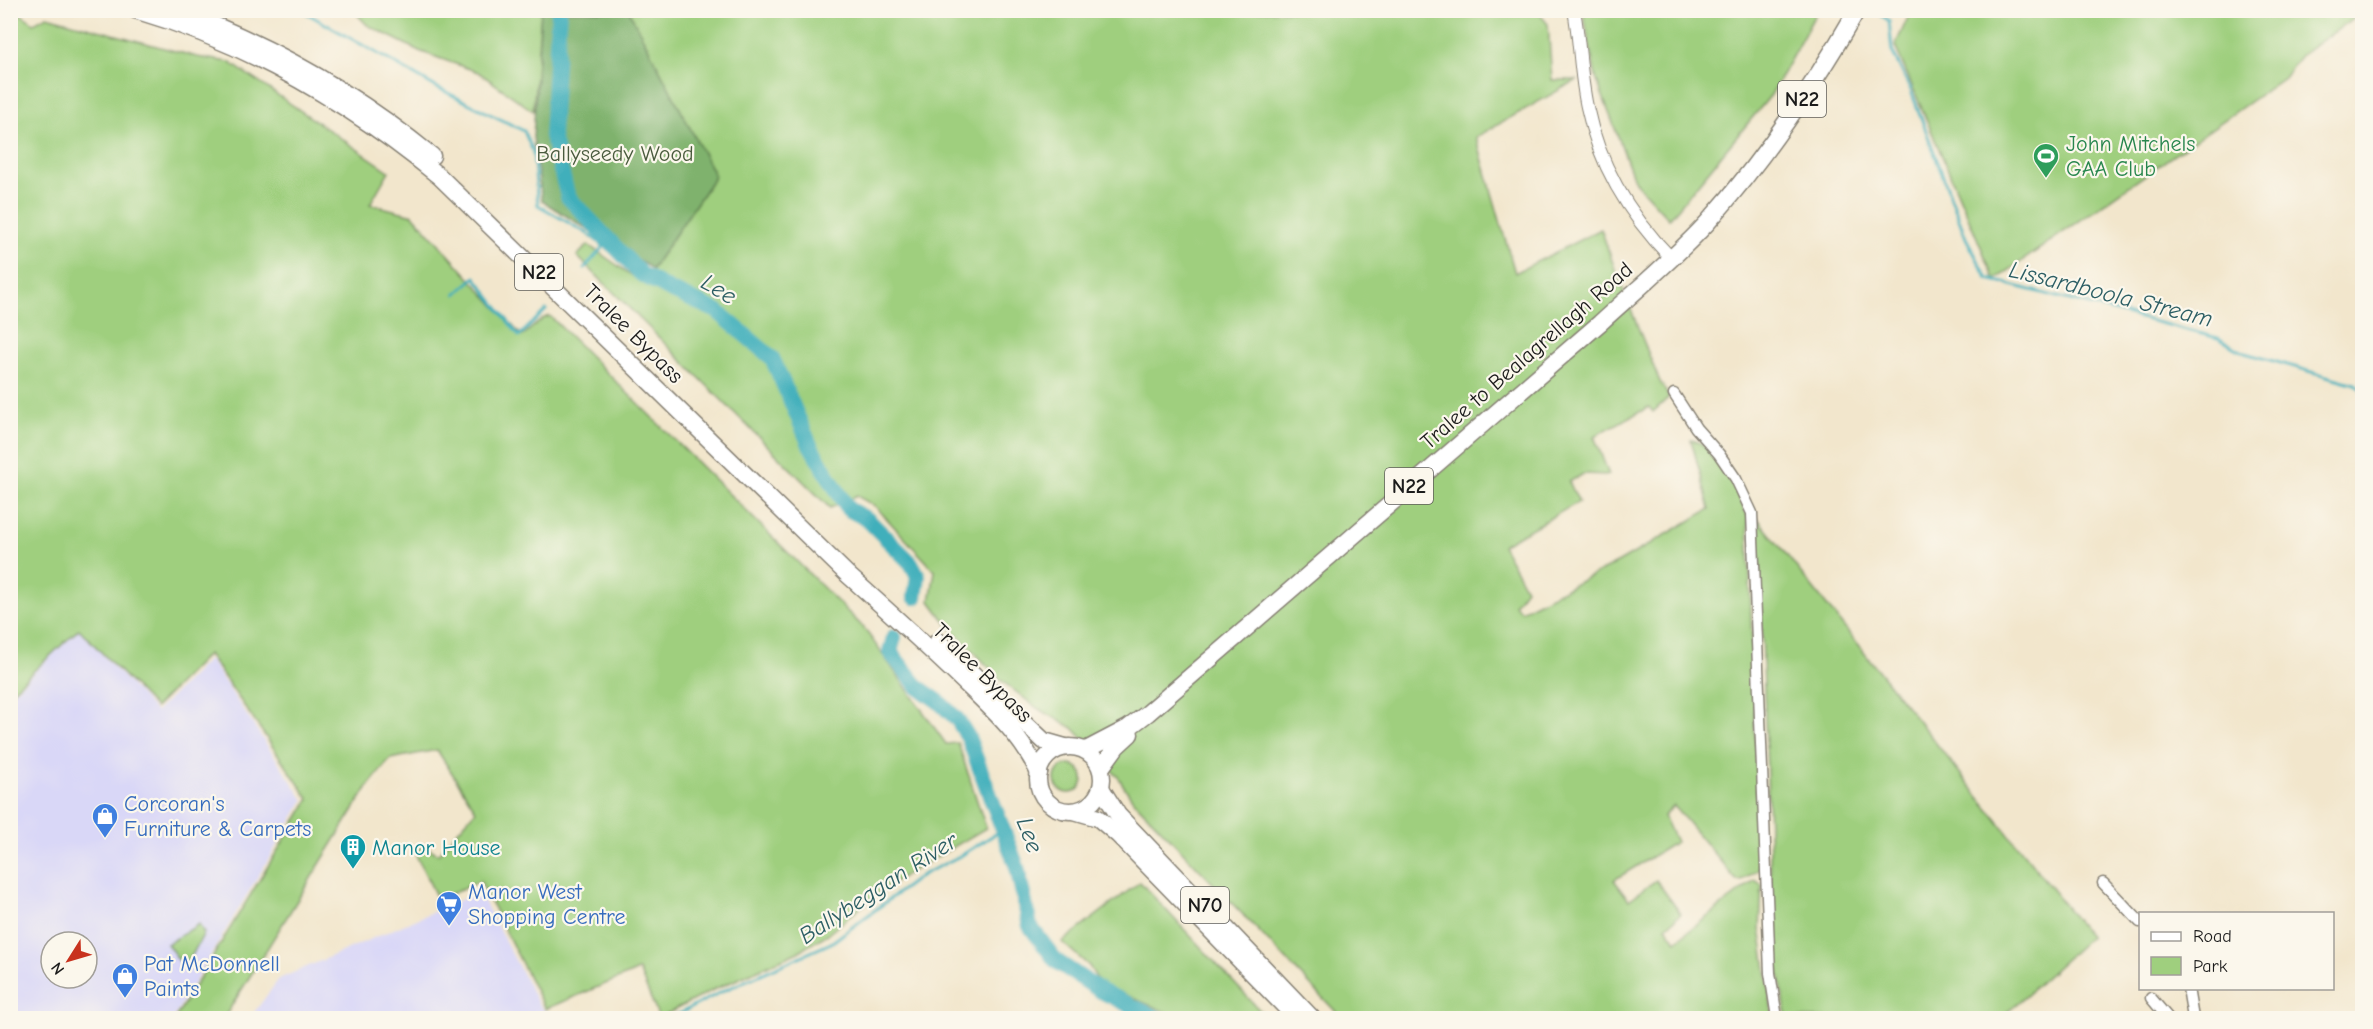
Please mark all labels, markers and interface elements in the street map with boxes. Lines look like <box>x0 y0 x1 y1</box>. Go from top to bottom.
road number: N22 <box>1778 81 1826 117</box>
place label: John Mitchels GAA Club <box>2066 131 2195 182</box>
park label: Ballyseedy Wood <box>536 141 694 167</box>
sports icon: John Mitchels GAA Club <box>2031 141 2061 179</box>
road number: N22 <box>515 254 563 290</box>
water label: Lissardboola Stream <box>2006 255 2216 333</box>
street label: Tralee to Bealagrellagh Road <box>1415 257 1638 455</box>
water label: Lee <box>696 268 742 310</box>
street label: Tralee Bypass <box>578 278 689 389</box>
road number: N22 <box>1385 468 1433 504</box>
street label: Tralee Bypass <box>927 617 1038 728</box>
place label: Corcoran's Furniture & Carpets <box>124 791 311 842</box>
shop icon: Corcoran's Furniture & Carpets <box>90 801 120 839</box>
water label: Lee <box>1011 813 1049 857</box>
water label: Ballybeggan River <box>793 825 964 950</box>
building icon: Manor House <box>338 832 368 870</box>
place label: Manor House <box>372 835 501 861</box>
place label: Manor West Shopping Centre <box>468 879 625 930</box>
road number: N70 <box>1181 887 1229 923</box>
supermarket icon: Manor West Shopping Centre <box>434 889 464 927</box>
legend <box>2139 912 2334 990</box>
text: Road <box>2193 926 2232 947</box>
north arrow <box>39 930 99 990</box>
place label: Pat McDonnell Paints <box>144 951 280 1002</box>
text: Park <box>2193 956 2228 977</box>
text: N <box>47 959 68 978</box>
shop icon: Pat McDonnell Paints <box>110 961 140 999</box>

